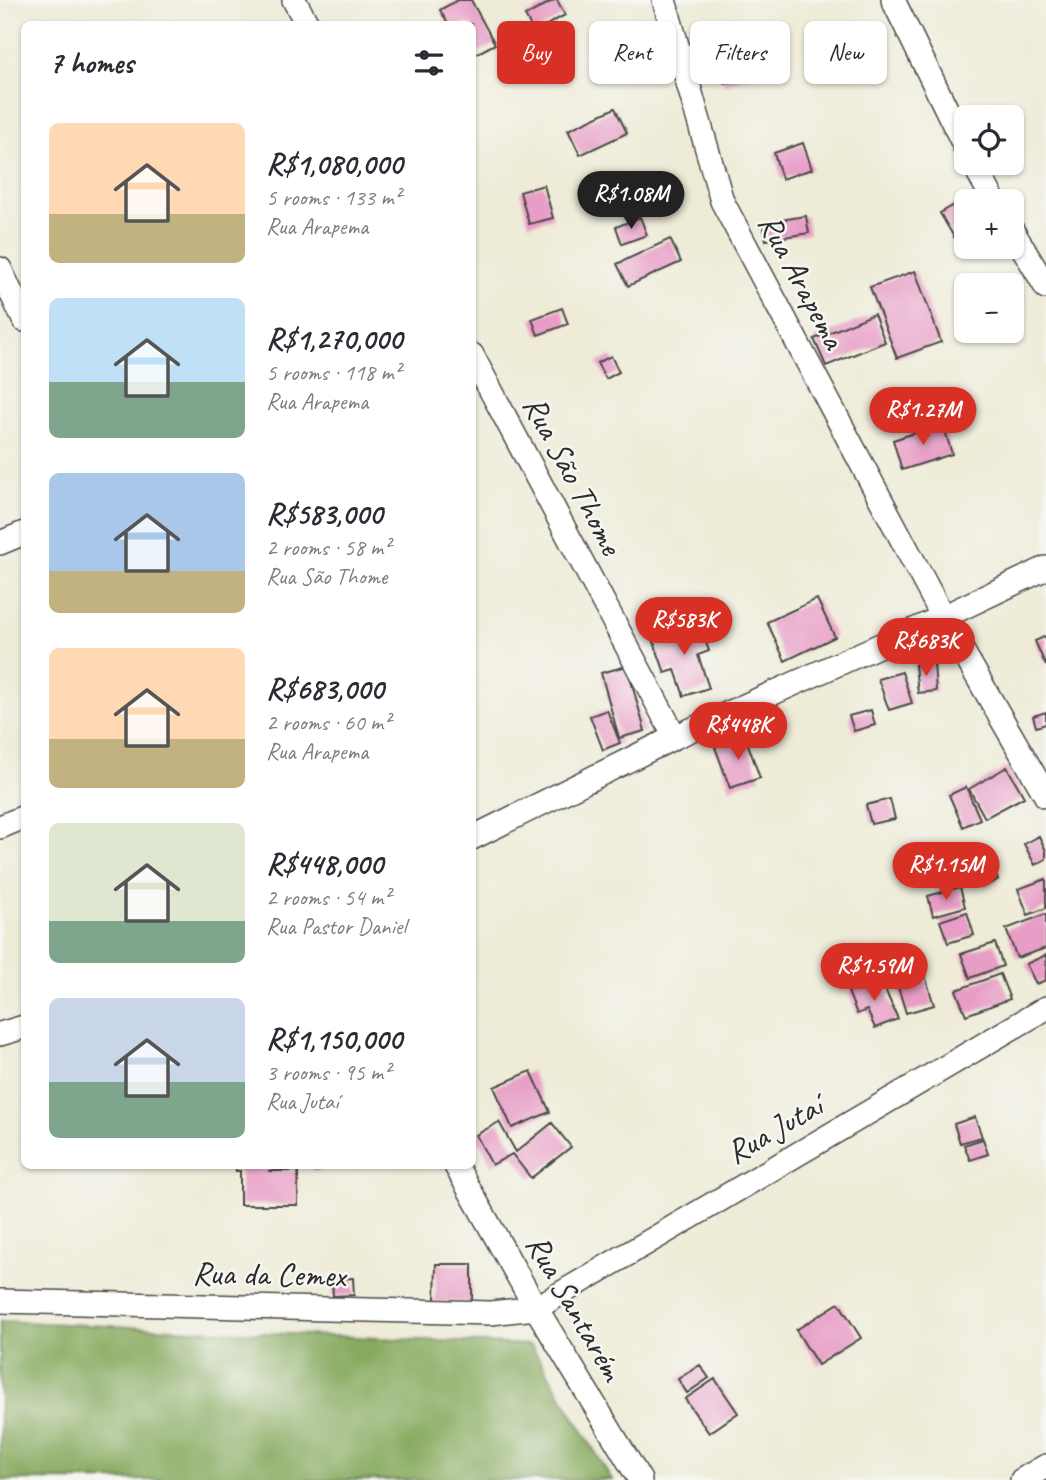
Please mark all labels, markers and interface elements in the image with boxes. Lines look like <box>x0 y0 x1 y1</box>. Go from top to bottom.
chip: Buy <box>497 21 575 84</box>
chip: Rent <box>589 21 676 84</box>
chip: Filters <box>690 21 790 84</box>
chip: New <box>804 21 887 84</box>
text: 7 homes <box>49 44 134 82</box>
icon: filters <box>410 44 448 82</box>
map controls <box>954 105 1024 343</box>
button: locate <box>954 105 1024 175</box>
text: R$1,080,000 <box>266 145 402 183</box>
icon: home <box>105 151 189 235</box>
pin: R$1.08M <box>566 172 696 231</box>
text: R$1.08M <box>593 179 669 208</box>
text: 5 rooms · 133 m² <box>266 183 401 212</box>
button: + <box>954 189 1024 259</box>
street label: Rua Arapema <box>749 206 856 357</box>
text: Rua Arapema <box>266 212 368 241</box>
button: − <box>954 273 1024 343</box>
text: R$1,270,000 <box>266 320 402 358</box>
icon: home <box>105 326 189 410</box>
text: 5 rooms · 118 m² <box>266 358 401 387</box>
text: Rua Arapema <box>266 387 368 416</box>
street label: Rua São Thome <box>514 388 633 564</box>
pin: R$1.27M <box>858 388 988 447</box>
text: R$1.27M <box>885 395 961 424</box>
text: R$583,000 <box>266 495 382 533</box>
icon: home <box>105 501 189 585</box>
text: 2 rooms · 58 m² <box>266 533 390 562</box>
text: Rua São Thome <box>266 562 387 591</box>
pin: R$583K <box>627 598 741 657</box>
text: R$583K <box>651 605 717 634</box>
pin: R$683K <box>869 618 983 678</box>
text: R$683K <box>893 626 959 655</box>
text: R$683,000 <box>266 670 383 708</box>
icon: home <box>105 676 189 760</box>
pin: R$448K <box>681 702 795 762</box>
text: 2 rooms · 60 m² <box>266 708 390 737</box>
text: R$448K <box>705 710 771 739</box>
text: Rua Arapema <box>266 737 368 766</box>
pin: R$1.15M <box>881 842 1011 902</box>
text: R$448,000 <box>266 845 383 883</box>
text: R$1.15M <box>909 850 983 879</box>
icon: home <box>105 851 189 935</box>
text: 2 rooms · 54 m² <box>266 883 390 912</box>
text: Rua Pastor Daniel <box>266 912 406 941</box>
pin: R$1.59M <box>809 944 939 1003</box>
text: R$1.59M <box>837 951 911 980</box>
text: R$1,150,000 <box>266 1020 402 1058</box>
icon: home <box>105 1026 189 1110</box>
text: 3 rooms · 95 m² <box>266 1058 390 1087</box>
street label: Rua Jutaí <box>718 1081 835 1173</box>
text: Rua Jutaí <box>266 1087 338 1116</box>
street label: Rua Santarém <box>517 1227 635 1389</box>
street label: Rua da Cemex <box>192 1252 349 1296</box>

